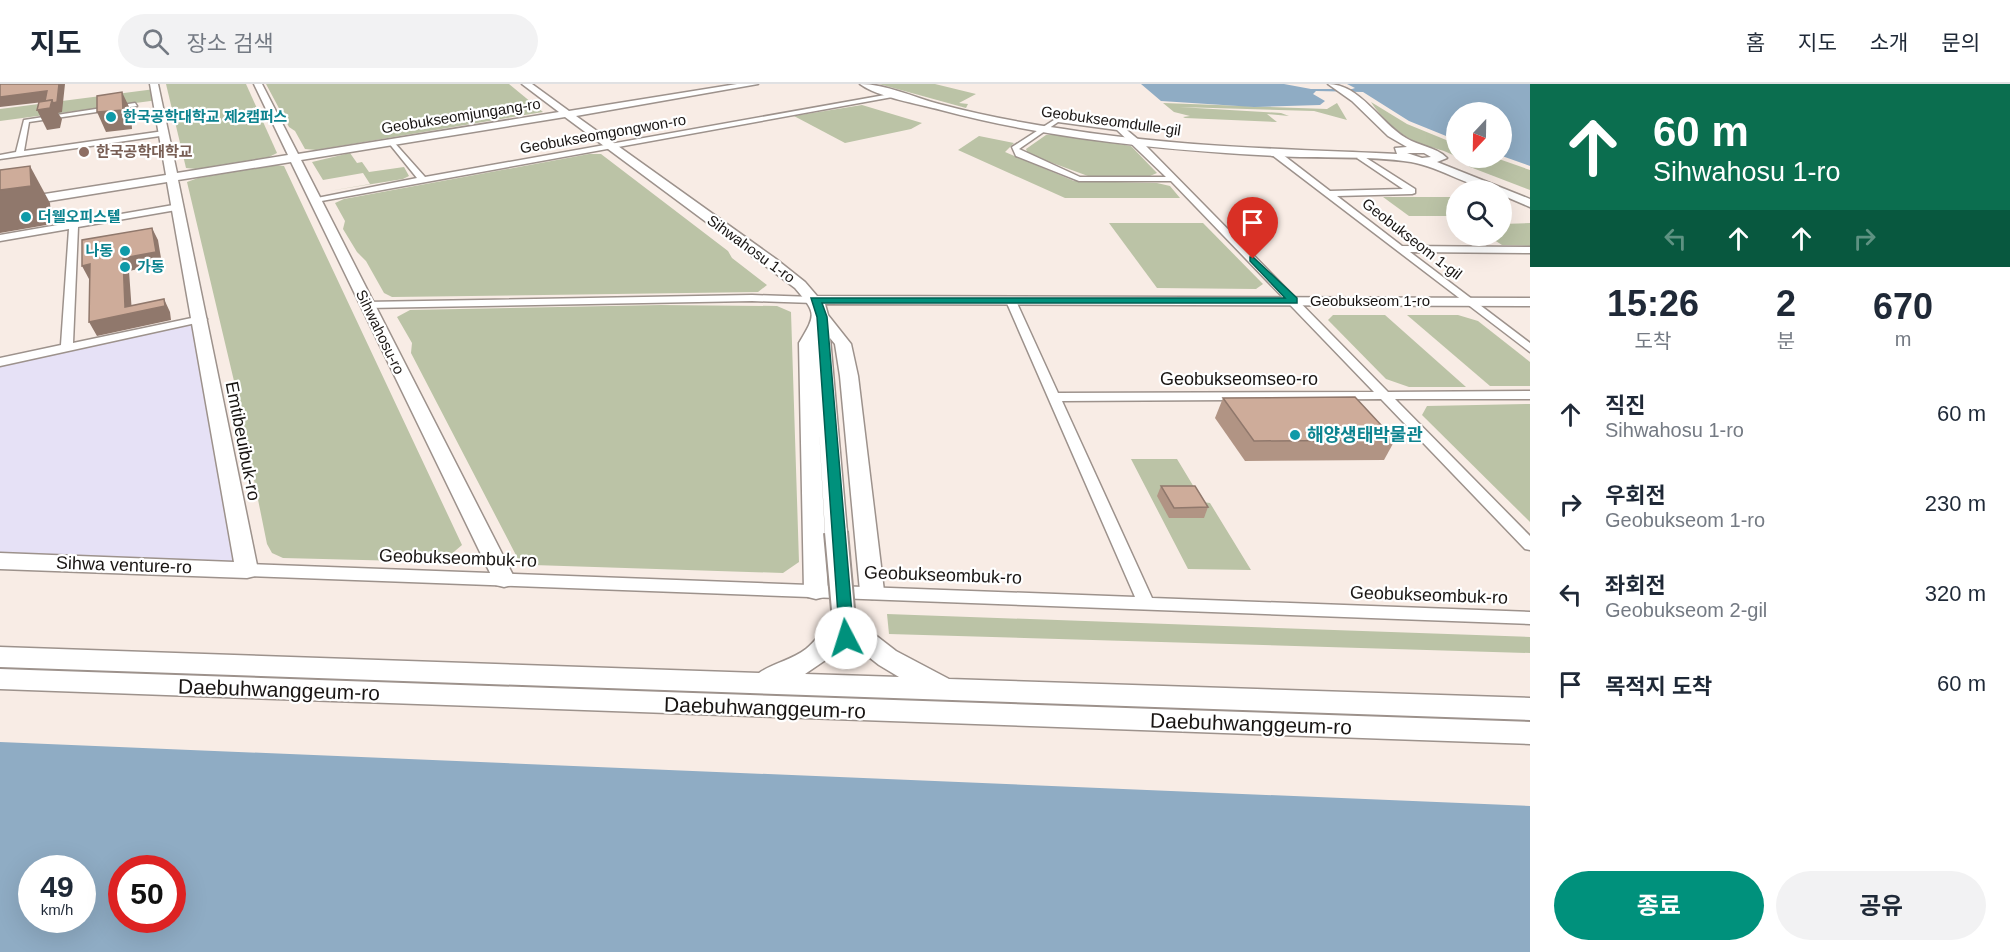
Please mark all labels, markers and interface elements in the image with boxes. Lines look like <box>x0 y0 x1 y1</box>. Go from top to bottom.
search box <box>118 14 538 68</box>
icon: search <box>139 25 172 58</box>
text: 지도 <box>30 28 82 59</box>
text: 장소 검색 <box>187 31 274 56</box>
text: 홈 <box>1746 31 1765 54</box>
text: 지도 <box>1798 31 1837 54</box>
text: 소개 <box>1870 31 1908 54</box>
text: 문의 <box>1941 31 1980 54</box>
street label: Geobukseomjungang-ro <box>380 95 542 136</box>
street label: Geobukseomdulle-gil <box>1040 102 1182 139</box>
north arrow <box>1446 102 1512 168</box>
map controls <box>1446 102 1512 246</box>
place label: 한국공학대학교 제2캠퍼스 <box>123 108 288 125</box>
icon: ahead <box>1554 108 1632 186</box>
text: 60 m <box>1653 108 1749 155</box>
marker: 한국공학대학교 제2캠퍼스 <box>104 110 118 124</box>
street label: Geobukseomgongwon-ro <box>518 111 687 157</box>
place label: 한국공학대학교 <box>96 143 193 160</box>
marker: 한국공학대학교 <box>77 145 91 159</box>
text: Sihwahosu 1-ro <box>1653 157 1841 187</box>
button: search <box>1446 180 1512 246</box>
street label: Geobukseom 1-gil <box>1359 194 1466 283</box>
pin <box>1227 197 1278 259</box>
icon: arrive <box>1236 206 1269 239</box>
place label: 더웰오피스텔 <box>38 208 121 225</box>
marker: 더웰오피스텔 <box>19 210 33 224</box>
street label: Sihwahosu 1-ro <box>704 211 798 286</box>
icon: left <box>1659 222 1692 255</box>
icon: ahead <box>1722 222 1755 255</box>
icon: ahead <box>1785 222 1818 255</box>
icon: right <box>1848 222 1881 255</box>
place label: 나동 <box>85 242 113 259</box>
marker: 나동 <box>118 244 132 258</box>
place label: 가동 <box>137 258 165 275</box>
marker: 가동 <box>118 260 132 274</box>
text: 15:26 <box>1607 283 1699 324</box>
text: 2 <box>1776 283 1796 324</box>
text: 670 <box>1873 286 1933 327</box>
street label: Sihwahosu-ro <box>353 287 408 377</box>
street label: Geobukseom 1-ro <box>1310 292 1430 309</box>
text: m <box>1895 328 1911 350</box>
text: 도착 <box>1635 330 1671 352</box>
text: 분 <box>1777 330 1795 352</box>
street label: Geobukseomseo-ro <box>1160 369 1318 389</box>
street label: Emtibeuibuk-ro <box>222 380 264 502</box>
text: 직진 <box>1605 393 1645 418</box>
icon: ahead <box>1554 398 1587 431</box>
text: 60 m <box>1937 401 1986 426</box>
text: Sihwahosu 1-ro <box>1605 419 1744 441</box>
place label: 해양생태박물관 <box>1307 425 1423 445</box>
marker: 해양생태박물관 <box>1288 428 1302 442</box>
text: 우회전 <box>1605 483 1666 508</box>
icon: right <box>1554 488 1587 521</box>
text: 230 m <box>1925 491 1986 516</box>
text: Geobukseom 1-ro <box>1605 509 1765 531</box>
street label: Geobukseombuk-ro <box>379 545 537 571</box>
street label: Sihwa venture-ro <box>56 553 192 577</box>
street label: Geobukseombuk-ro <box>864 562 1022 588</box>
text: 좌회전 <box>1605 573 1666 598</box>
icon: left <box>1554 578 1587 611</box>
text: 320 m <box>1925 581 1986 606</box>
street label: Geobukseombuk-ro <box>1350 582 1508 608</box>
text: Geobukseom 2-gil <box>1605 599 1767 621</box>
position arrow <box>814 606 878 670</box>
icon: arrive <box>1554 668 1587 701</box>
text: 60 m <box>1937 671 1986 696</box>
street label: Daebuhwanggeum-ro <box>178 674 380 705</box>
text: 목적지 도착 <box>1605 674 1712 699</box>
street label: Daebuhwanggeum-ro <box>664 692 866 723</box>
street label: Daebuhwanggeum-ro <box>1150 708 1352 739</box>
speed limit sign: 50 <box>108 855 186 933</box>
text: 49 <box>40 870 74 903</box>
button: 종료 <box>1554 871 1764 940</box>
button: 공유 <box>1776 871 1986 940</box>
text: km/h <box>41 901 73 918</box>

